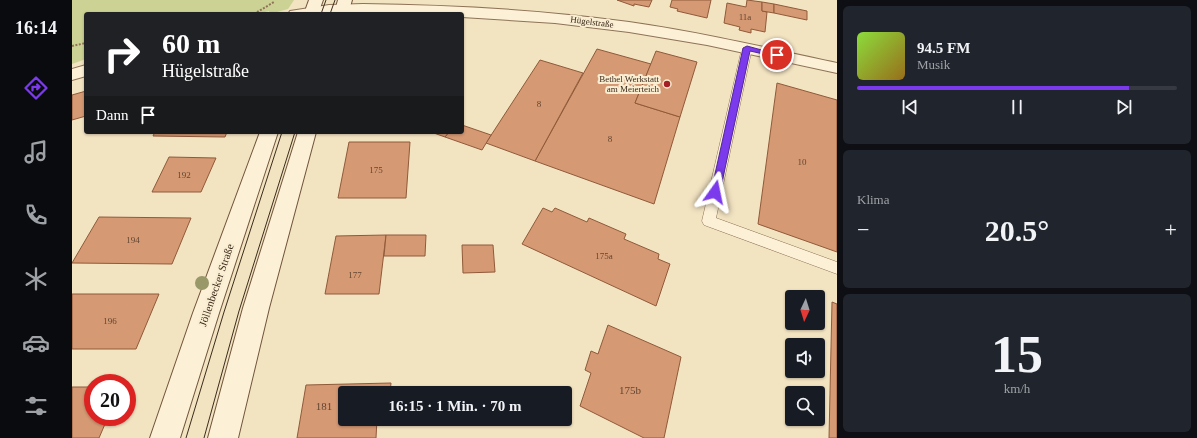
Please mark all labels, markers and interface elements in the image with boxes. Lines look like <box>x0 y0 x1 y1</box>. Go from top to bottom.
house number: 11a <box>739 12 751 22</box>
street label: Hügelstraße <box>570 14 614 30</box>
text: 16:14 <box>15 18 57 38</box>
icon: right <box>96 28 148 80</box>
text: 60 m <box>162 28 220 59</box>
pin <box>760 38 794 72</box>
text: 94.5 FM <box>917 40 970 56</box>
icon: arrive <box>766 44 788 66</box>
text: Musik <box>917 57 950 72</box>
text: Hügelstraße <box>162 61 249 81</box>
icon: directions <box>22 74 50 102</box>
place label: Bethel Werkstatt am Meierteich <box>599 74 659 94</box>
marker: Bethel Werkstatt am Meierteich <box>662 79 672 89</box>
icon: previous <box>899 96 921 118</box>
icon: pause <box>1006 96 1028 118</box>
icon: next <box>1113 96 1135 118</box>
house number: 8 <box>537 99 542 109</box>
icon: arrive <box>137 104 159 126</box>
text: Dann <box>96 107 129 123</box>
house number: 8 <box>608 134 613 144</box>
icon: music <box>22 138 50 166</box>
house number: 10 <box>798 157 807 167</box>
house number: 175 <box>369 165 383 175</box>
house number: 192 <box>177 170 191 180</box>
position arrow <box>694 171 736 213</box>
text: Klima <box>857 192 890 207</box>
icon: phone <box>22 201 50 229</box>
text: 20.5° <box>985 214 1049 247</box>
text: − <box>857 217 869 242</box>
text: + <box>1165 217 1177 242</box>
house number: 194 <box>126 235 140 245</box>
street label: Jöllenbecker Straße <box>196 242 236 328</box>
house number: 175a <box>595 251 613 261</box>
icon: climate <box>22 265 50 293</box>
house number: 177 <box>348 270 362 280</box>
north arrow <box>785 290 825 330</box>
map controls <box>785 290 825 426</box>
house number: 196 <box>103 316 117 326</box>
text: 15 <box>991 326 1043 383</box>
icon: car <box>22 329 50 357</box>
button: sound <box>785 338 825 378</box>
speed limit sign: 20 <box>84 374 136 426</box>
text: km/h <box>1004 381 1030 396</box>
house number: 175b <box>619 384 642 396</box>
button: search <box>785 386 825 426</box>
icon: filters <box>22 392 50 420</box>
text: 16:15 · 1 Min. · 70 m <box>389 398 521 414</box>
house number: 181 <box>316 400 332 412</box>

